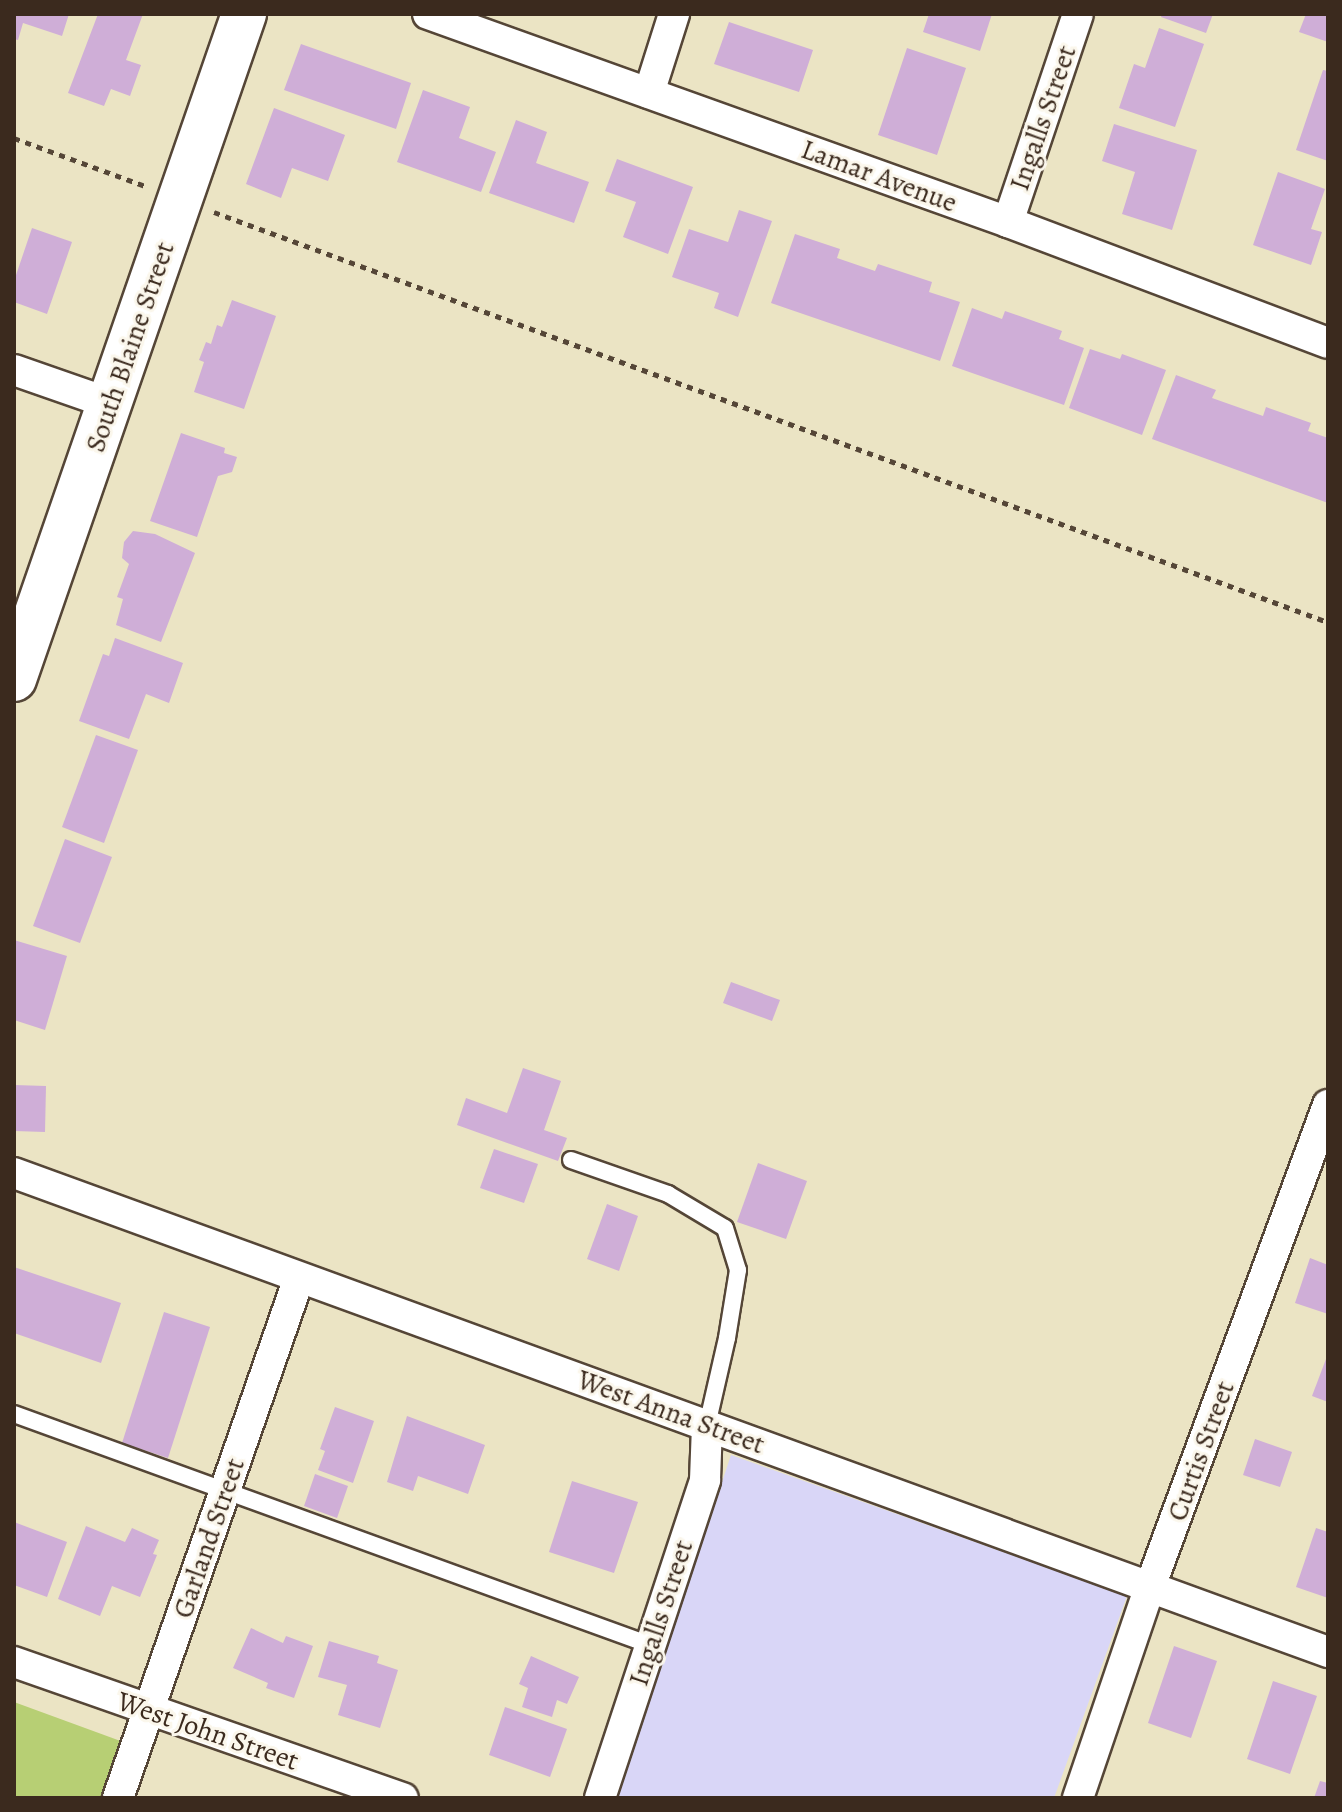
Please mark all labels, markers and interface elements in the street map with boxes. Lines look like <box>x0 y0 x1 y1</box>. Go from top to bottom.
street label: Ingalls Street <box>1003 41 1083 195</box>
street label: Lamar Avenue <box>797 132 961 220</box>
street label: South Blaine Street <box>78 238 182 456</box>
street label: West Anna Street <box>573 1363 769 1461</box>
street label: Curtis Street <box>1160 1377 1242 1525</box>
street label: Garland Street <box>166 1454 252 1622</box>
street label: Ingalls Street <box>622 1536 700 1690</box>
street label: West John Street <box>113 1684 303 1778</box>

